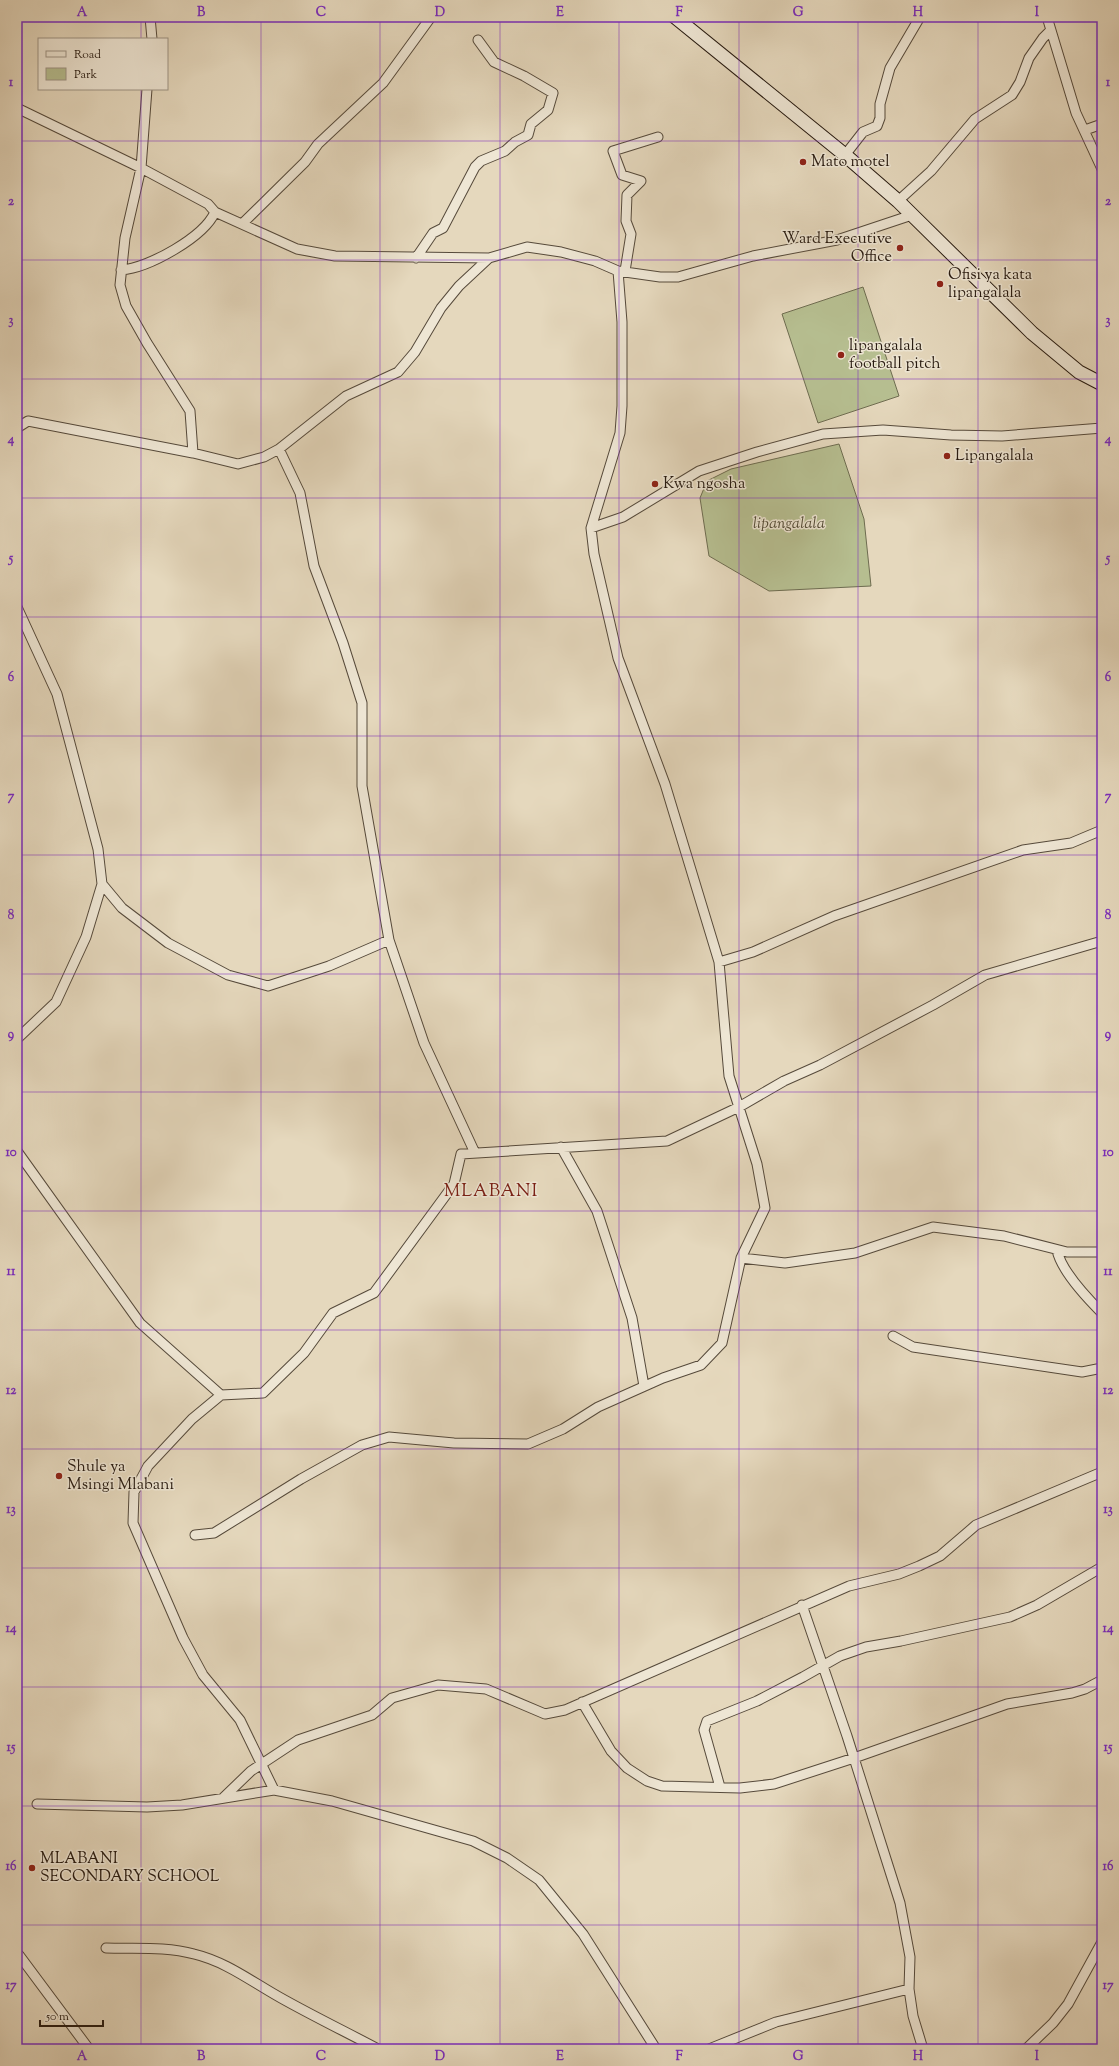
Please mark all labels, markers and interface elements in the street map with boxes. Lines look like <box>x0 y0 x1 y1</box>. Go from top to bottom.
text: A <box>77 4 88 22</box>
text: B <box>197 4 206 22</box>
text: C <box>316 4 326 22</box>
text: D <box>435 4 445 22</box>
text: E <box>556 4 564 22</box>
text: F <box>675 4 683 22</box>
text: G <box>793 4 804 22</box>
text: H <box>913 4 924 22</box>
text: I <box>1035 4 1040 22</box>
legend <box>38 38 168 90</box>
text: Road <box>74 46 101 64</box>
text: Park <box>74 66 97 84</box>
text: 1 <box>9 74 14 92</box>
text: 1 <box>1106 74 1111 92</box>
place label: Mato motel <box>811 151 890 174</box>
marker: Mato motel <box>798 157 808 167</box>
text: 2 <box>8 193 15 211</box>
text: 2 <box>1105 193 1112 211</box>
place label: Ward Executive Office <box>782 228 892 269</box>
marker: Ward Executive Office <box>895 243 905 253</box>
place label: Ofisi ya kata lipangalala <box>948 264 1033 305</box>
marker: Ofisi ya kata lipangalala <box>935 279 945 289</box>
text: 3 <box>8 312 14 330</box>
text: 3 <box>1105 312 1111 330</box>
place label: lipangalala football pitch <box>849 335 941 376</box>
marker: lipangalala football pitch <box>836 350 846 360</box>
text: 4 <box>7 431 15 449</box>
text: 4 <box>1104 431 1112 449</box>
place label: Lipangalala <box>955 445 1034 468</box>
marker: Lipangalala <box>942 451 952 461</box>
place label: Kwa ngosha <box>663 473 746 496</box>
marker: Kwa ngosha <box>650 479 660 489</box>
park label: lipangalala <box>753 513 825 536</box>
text: 5 <box>8 550 14 568</box>
text: 5 <box>1105 550 1111 568</box>
text: 6 <box>8 669 15 687</box>
text: 6 <box>1105 669 1112 687</box>
text: 7 <box>8 788 15 806</box>
text: 7 <box>1105 788 1112 806</box>
text: 8 <box>8 907 15 925</box>
text: 8 <box>1105 907 1112 925</box>
text: 9 <box>8 1026 15 1044</box>
text: 9 <box>1105 1026 1112 1044</box>
text: 10 <box>5 1144 17 1162</box>
text: 10 <box>1102 1144 1114 1162</box>
district label: MLABANI <box>444 1179 538 1205</box>
text: 11 <box>7 1263 16 1281</box>
text: 11 <box>1104 1263 1113 1281</box>
text: 12 <box>6 1382 17 1400</box>
text: 12 <box>1103 1382 1114 1400</box>
place label: Shule ya Msingi Mlabani <box>67 1456 175 1497</box>
marker: Shule ya Msingi Mlabani <box>54 1471 64 1481</box>
text: 13 <box>6 1501 16 1519</box>
text: 13 <box>1103 1501 1113 1519</box>
text: 14 <box>6 1620 17 1638</box>
text: 14 <box>1103 1620 1114 1638</box>
text: 15 <box>7 1739 16 1757</box>
text: 15 <box>1104 1739 1113 1757</box>
place label: MLABANI SECONDARY SCHOOL <box>40 1848 220 1889</box>
text: 16 <box>6 1858 17 1876</box>
text: 16 <box>1103 1858 1114 1876</box>
marker: MLABANI SECONDARY SCHOOL <box>27 1863 37 1873</box>
text: 17 <box>6 1977 17 1995</box>
text: 17 <box>1103 1977 1114 1995</box>
scale bar <box>40 2002 103 2028</box>
text: 50 m <box>45 2008 69 2026</box>
text: A <box>77 2048 88 2066</box>
text: B <box>197 2048 206 2066</box>
text: C <box>316 2048 326 2066</box>
text: D <box>435 2048 445 2066</box>
text: E <box>556 2048 564 2066</box>
text: F <box>675 2048 683 2066</box>
text: G <box>793 2048 804 2066</box>
text: H <box>913 2048 924 2066</box>
text: I <box>1035 2048 1040 2066</box>

